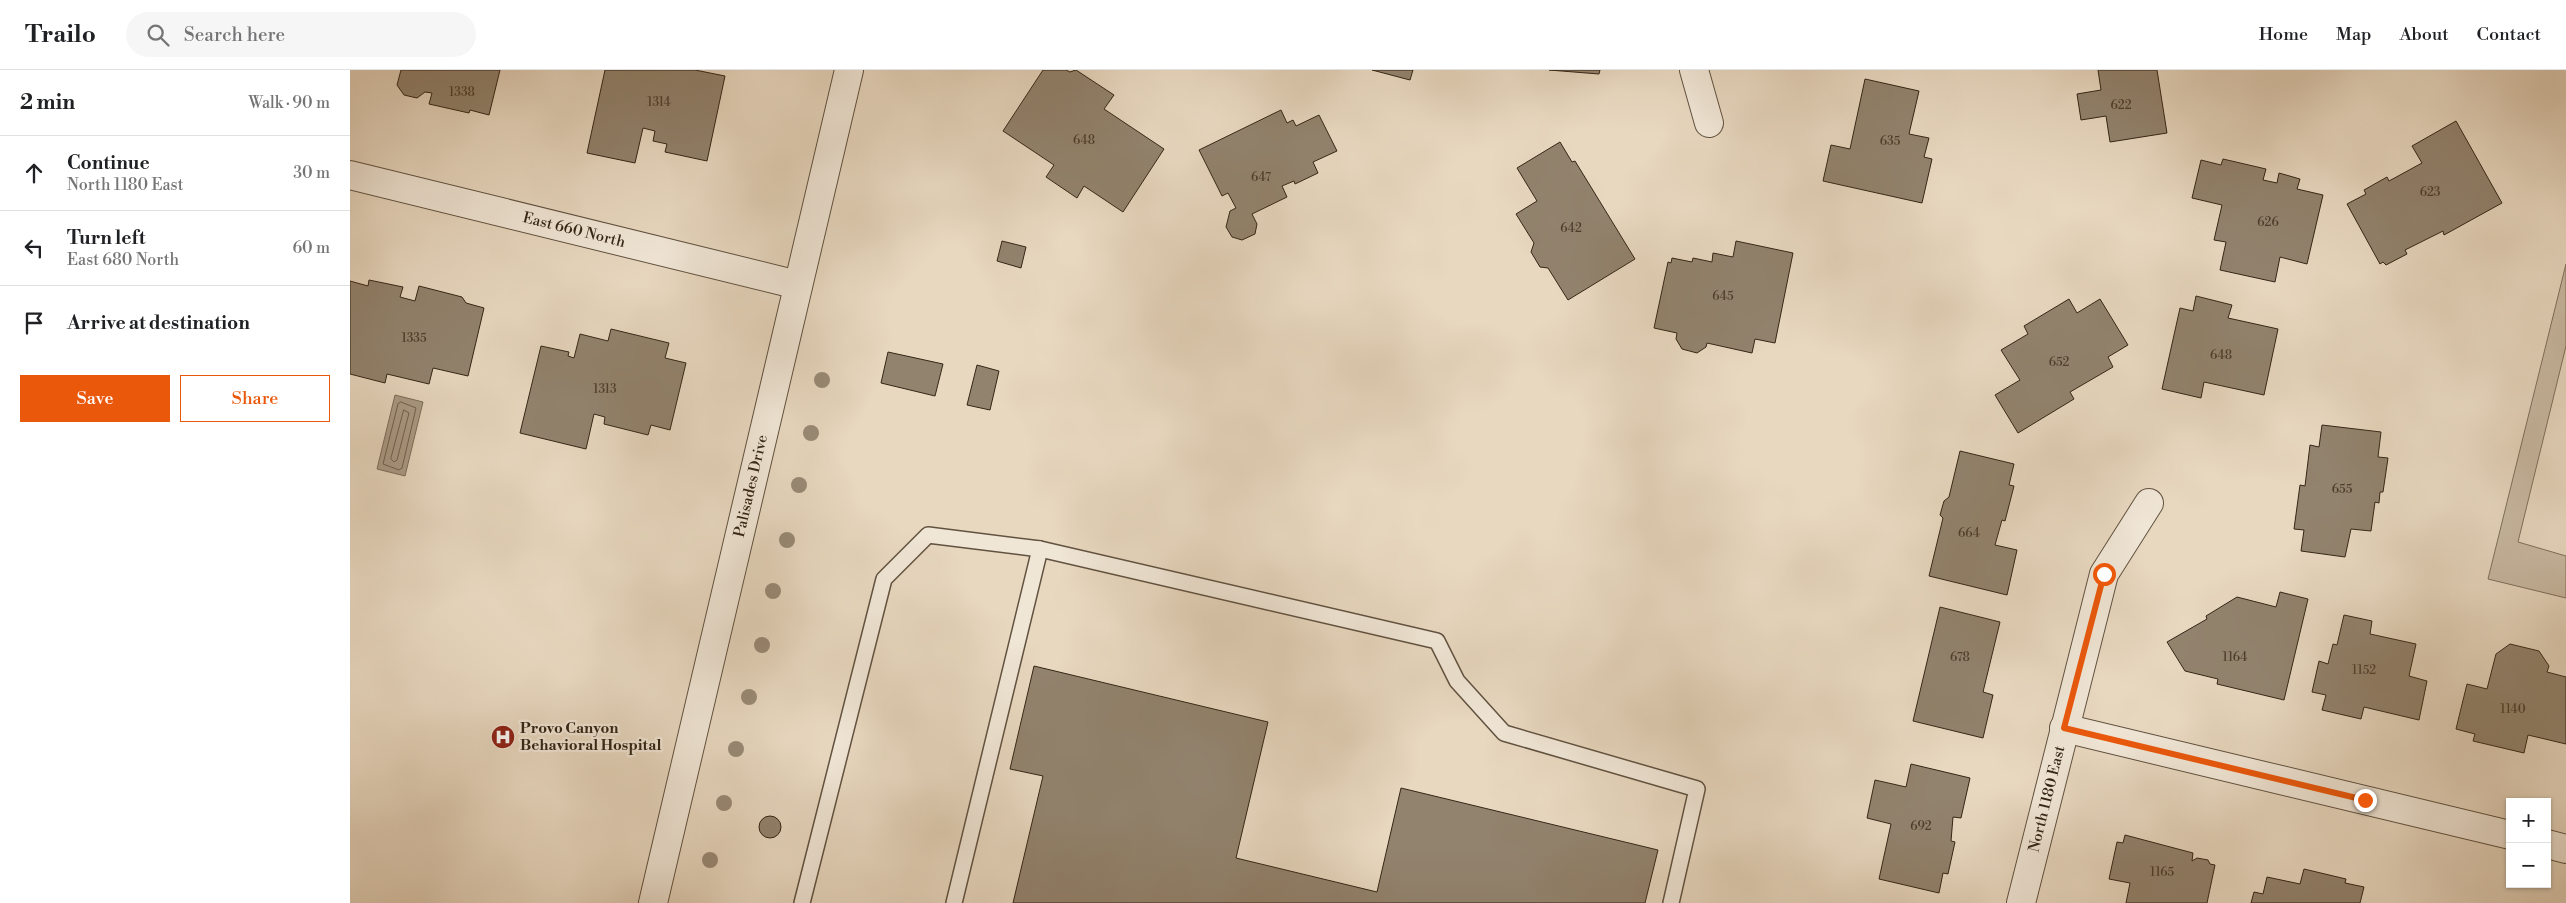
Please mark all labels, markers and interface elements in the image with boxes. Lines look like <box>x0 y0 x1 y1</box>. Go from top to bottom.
search box <box>126 12 476 57</box>
text: Trailo <box>25 20 96 50</box>
icon: search <box>144 21 172 49</box>
text: Search here <box>184 23 285 47</box>
text: Home <box>2259 23 2308 46</box>
text: Map <box>2336 23 2372 46</box>
text: About <box>2400 23 2449 46</box>
text: Contact <box>2477 23 2541 46</box>
house number: 1338 <box>449 85 475 100</box>
text: 2 min <box>20 90 75 116</box>
text: Walk · 90 m <box>248 93 330 113</box>
house number: 1314 <box>647 95 671 110</box>
house number: 622 <box>2111 98 2132 113</box>
house number: 648 <box>1073 133 1095 148</box>
house number: 635 <box>1880 134 1901 149</box>
text: Continue <box>67 151 150 175</box>
icon: ahead <box>20 159 48 187</box>
text: 30 m <box>293 163 330 183</box>
house number: 647 <box>1251 170 1271 185</box>
text: North 1180 East <box>67 175 183 195</box>
house number: 623 <box>2420 185 2441 200</box>
street label: East 660 North <box>521 208 627 252</box>
house number: 626 <box>2257 215 2279 230</box>
house number: 642 <box>1560 221 1582 236</box>
text: Turn left <box>67 226 146 250</box>
icon: left <box>20 234 48 262</box>
text: 60 m <box>292 238 330 258</box>
text: East 680 North <box>67 250 179 270</box>
house number: 645 <box>1712 289 1734 304</box>
icon: arrive <box>20 309 48 337</box>
text: Arrive at destination <box>67 311 250 335</box>
house number: 1335 <box>401 331 427 346</box>
house number: 648 <box>2210 348 2232 363</box>
house number: 652 <box>2049 355 2070 370</box>
button: Save <box>20 375 170 422</box>
button: Share <box>180 375 330 422</box>
house number: 1313 <box>593 382 617 397</box>
street label: Palisades Drive <box>730 433 772 539</box>
house number: 655 <box>2332 482 2353 497</box>
house number: 664 <box>1958 526 1980 541</box>
route start <box>2093 563 2116 586</box>
house number: 678 <box>1950 650 1970 665</box>
house number: 1164 <box>2223 650 2247 665</box>
house number: 1152 <box>2352 663 2376 678</box>
house number: 1140 <box>2500 702 2526 717</box>
place label: Provo Canyon Behavioral Hospital <box>520 719 661 755</box>
hospital icon: Provo Canyon Behavioral Hospital <box>490 724 516 750</box>
street label: North 1180 East <box>2025 743 2070 854</box>
route end <box>2354 789 2377 812</box>
map controls <box>2506 798 2551 888</box>
button: + <box>2506 798 2551 843</box>
house number: 692 <box>1910 819 1932 834</box>
button: − <box>2506 843 2551 888</box>
house number: 1165 <box>2150 865 2174 880</box>

